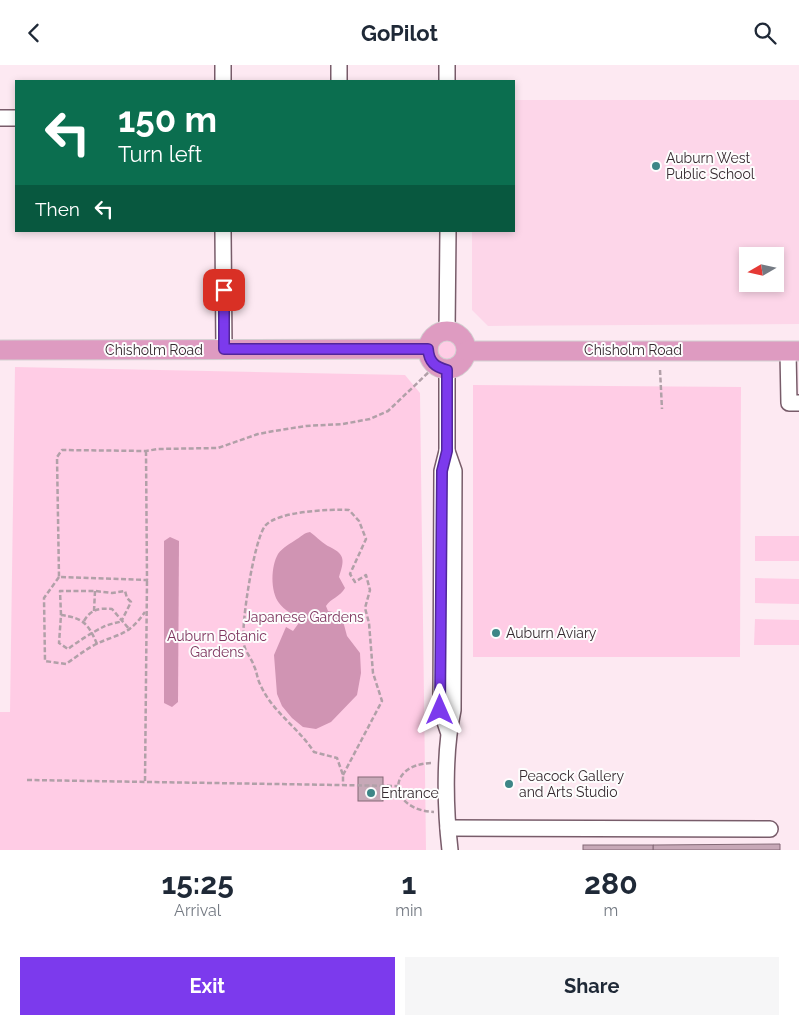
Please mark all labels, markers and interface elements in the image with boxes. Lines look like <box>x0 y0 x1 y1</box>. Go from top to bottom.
icon: back <box>20 19 48 47</box>
icon: search <box>751 19 779 47</box>
text: GoPilot <box>361 20 438 46</box>
text: 150 m <box>118 99 217 140</box>
icon: left <box>35 100 100 165</box>
text: Turn left <box>118 141 202 167</box>
place label: Auburn West Public School <box>666 150 755 182</box>
marker: Auburn West Public School <box>650 160 662 172</box>
icon: left <box>90 195 118 223</box>
text: Then <box>35 198 80 220</box>
north arrow <box>739 247 784 293</box>
map controls <box>739 247 784 292</box>
pin <box>203 269 245 311</box>
icon: arrive <box>210 276 238 304</box>
street label: Chisholm Road <box>105 342 203 358</box>
street label: Chisholm Road <box>584 342 682 358</box>
park label: Japanese Gardens <box>244 609 364 625</box>
place label: Auburn Aviary <box>506 625 597 641</box>
marker: Auburn Aviary <box>490 627 502 639</box>
park label: Auburn Botanic Gardens <box>167 628 267 660</box>
position arrow <box>413 683 465 735</box>
place label: Peacock Gallery and Arts Studio <box>519 768 624 800</box>
marker: Peacock Gallery and Arts Studio <box>503 778 515 790</box>
place label: Entrance <box>381 785 439 801</box>
marker: Entrance <box>365 787 377 799</box>
text: 15:25 <box>161 866 234 901</box>
text: 1 <box>402 866 416 901</box>
text: 280 <box>584 866 638 901</box>
text: Arrival <box>174 901 221 920</box>
text: min <box>395 901 423 920</box>
text: m <box>603 901 618 920</box>
button: Exit <box>20 957 395 1015</box>
button: Share <box>405 957 779 1015</box>

